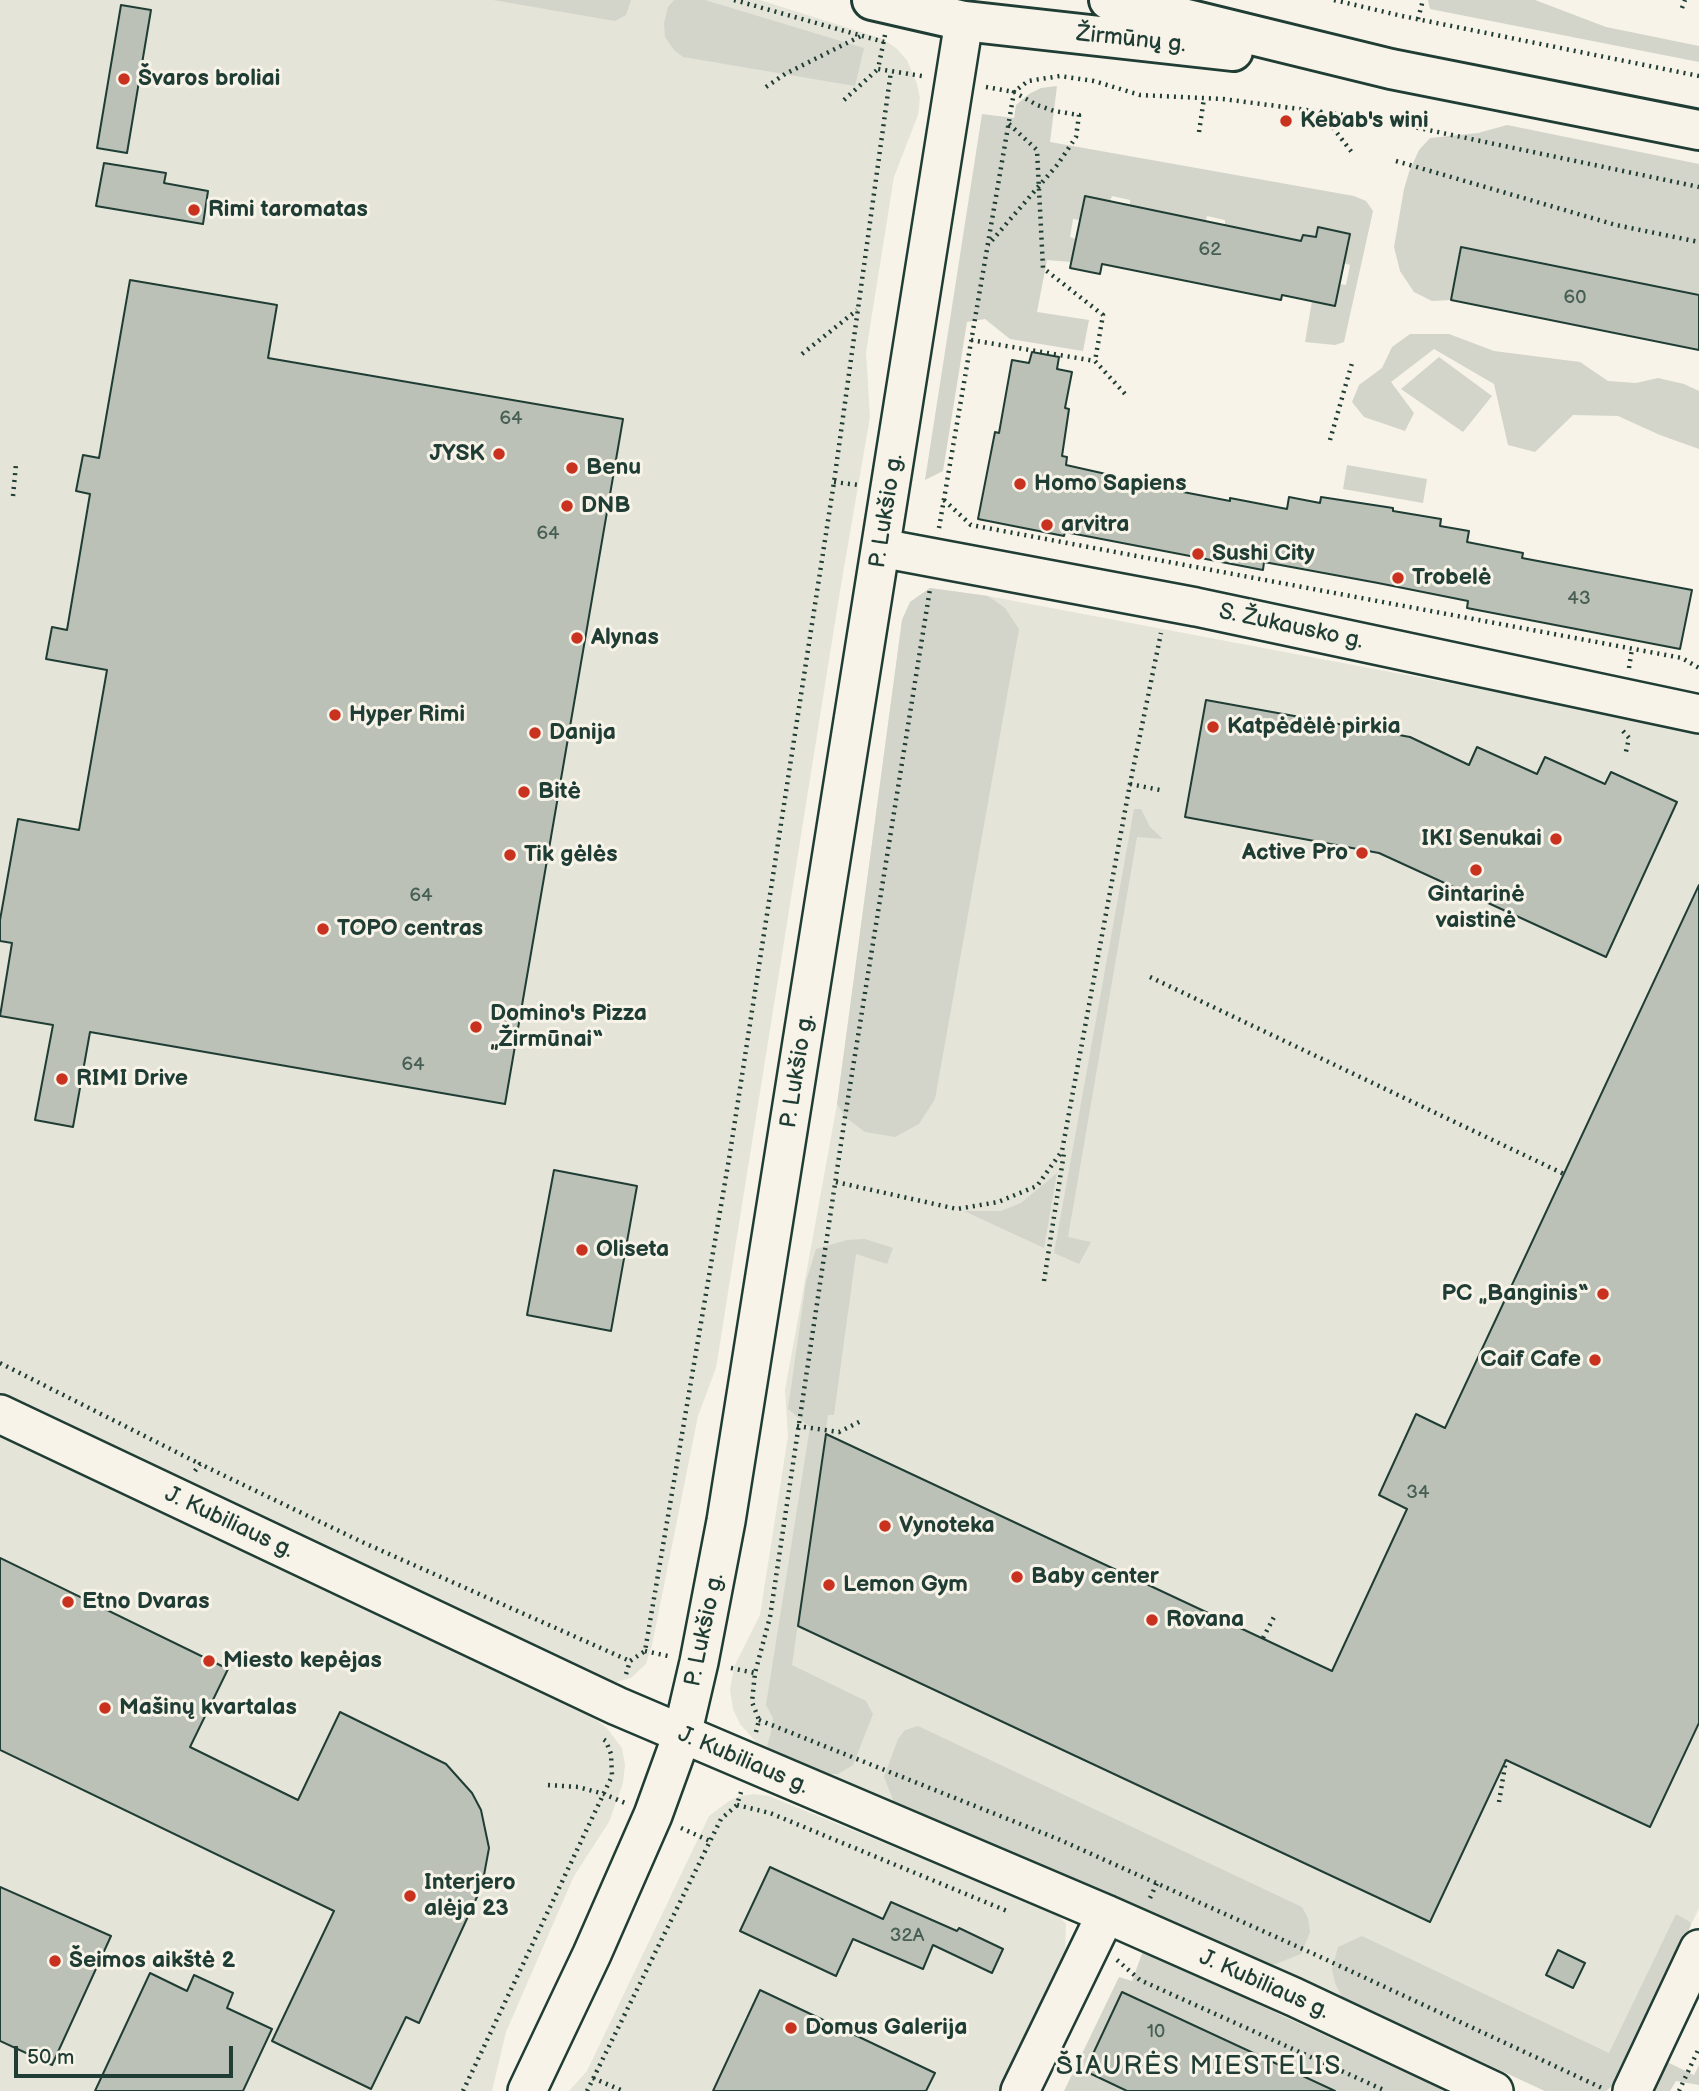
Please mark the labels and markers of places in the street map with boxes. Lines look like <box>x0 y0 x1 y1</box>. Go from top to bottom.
place label: Švaros broliai <box>138 65 280 93</box>
marker: Švaros broliai <box>116 71 132 87</box>
place label: Kebab's wini <box>1300 107 1429 135</box>
marker: Kebab's wini <box>1278 113 1294 129</box>
place label: Rimi taromatas <box>208 196 368 224</box>
marker: Rimi taromatas <box>186 202 202 218</box>
place label: JYSK <box>429 440 485 468</box>
marker: JYSK <box>491 446 507 462</box>
place label: Benu <box>586 454 641 482</box>
marker: Benu <box>564 460 580 476</box>
place label: Homo Sapiens <box>1034 470 1186 498</box>
marker: Homo Sapiens <box>1012 476 1028 492</box>
place label: DNB <box>581 492 630 520</box>
marker: DNB <box>559 498 575 514</box>
place label: arvitra <box>1061 511 1129 539</box>
marker: arvitra <box>1039 517 1055 533</box>
place label: Sushi City <box>1212 540 1315 568</box>
marker: Sushi City <box>1190 546 1206 562</box>
place label: Trobelė <box>1412 564 1491 592</box>
marker: Trobelė <box>1390 570 1406 586</box>
place label: Alynas <box>591 624 659 652</box>
marker: Alynas <box>569 630 585 646</box>
place label: Hyper Rimi <box>349 701 465 729</box>
marker: Hyper Rimi <box>327 707 343 723</box>
place label: Katpėdėlė pirkia <box>1227 713 1401 741</box>
place label: Danija <box>549 719 616 747</box>
marker: Katpėdėlė pirkia <box>1205 719 1221 735</box>
marker: Danija <box>527 725 543 741</box>
place label: Bitė <box>538 778 581 806</box>
marker: Bitė <box>516 784 532 800</box>
place label: IKI Senukai <box>1421 825 1542 853</box>
marker: IKI Senukai <box>1548 831 1564 847</box>
place label: Active Pro <box>1242 839 1348 867</box>
place label: Tik gėlės <box>524 841 617 869</box>
marker: Active Pro <box>1354 845 1370 861</box>
marker: Tik gėlės <box>502 847 518 863</box>
marker: Gintarinė vaistinė <box>1468 862 1484 878</box>
place label: Gintarinė vaistinė <box>1427 881 1525 935</box>
place label: TOPO centras <box>337 915 483 943</box>
marker: TOPO centras <box>315 921 331 937</box>
place label: Domino's Pizza „Žirmūnai“ <box>490 1000 647 1054</box>
marker: Domino's Pizza „Žirmūnai“ <box>468 1019 484 1035</box>
place label: RIMI Drive <box>76 1065 188 1093</box>
marker: RIMI Drive <box>54 1071 70 1087</box>
place label: Oliseta <box>596 1236 669 1264</box>
marker: Oliseta <box>574 1242 590 1258</box>
place label: PC „Banginis“ <box>1442 1280 1589 1308</box>
marker: PC „Banginis“ <box>1595 1286 1611 1302</box>
place label: Caif Cafe <box>1480 1346 1581 1374</box>
marker: Caif Cafe <box>1587 1352 1603 1368</box>
place label: Vynoteka <box>899 1512 995 1540</box>
marker: Vynoteka <box>877 1518 893 1534</box>
place label: Baby center <box>1031 1563 1159 1591</box>
marker: Baby center <box>1009 1569 1025 1585</box>
place label: Lemon Gym <box>843 1571 968 1599</box>
marker: Lemon Gym <box>821 1577 837 1593</box>
place label: Etno Dvaras <box>82 1588 210 1616</box>
marker: Etno Dvaras <box>60 1594 76 1610</box>
place label: Rovana <box>1166 1606 1244 1634</box>
marker: Rovana <box>1144 1612 1160 1628</box>
place label: Miesto kepėjas <box>223 1647 382 1675</box>
marker: Miesto kepėjas <box>201 1653 217 1669</box>
place label: Mašinų kvartalas <box>119 1694 297 1722</box>
marker: Mašinų kvartalas <box>97 1700 113 1716</box>
place label: Interjero alėja 23 <box>424 1869 516 1923</box>
marker: Interjero alėja 23 <box>402 1888 418 1904</box>
place label: Šeimos aikštė 2 <box>69 1947 235 1975</box>
marker: Šeimos aikštė 2 <box>47 1953 63 1969</box>
place label: Domus Galerija <box>805 2014 967 2042</box>
marker: Domus Galerija <box>783 2020 799 2036</box>

